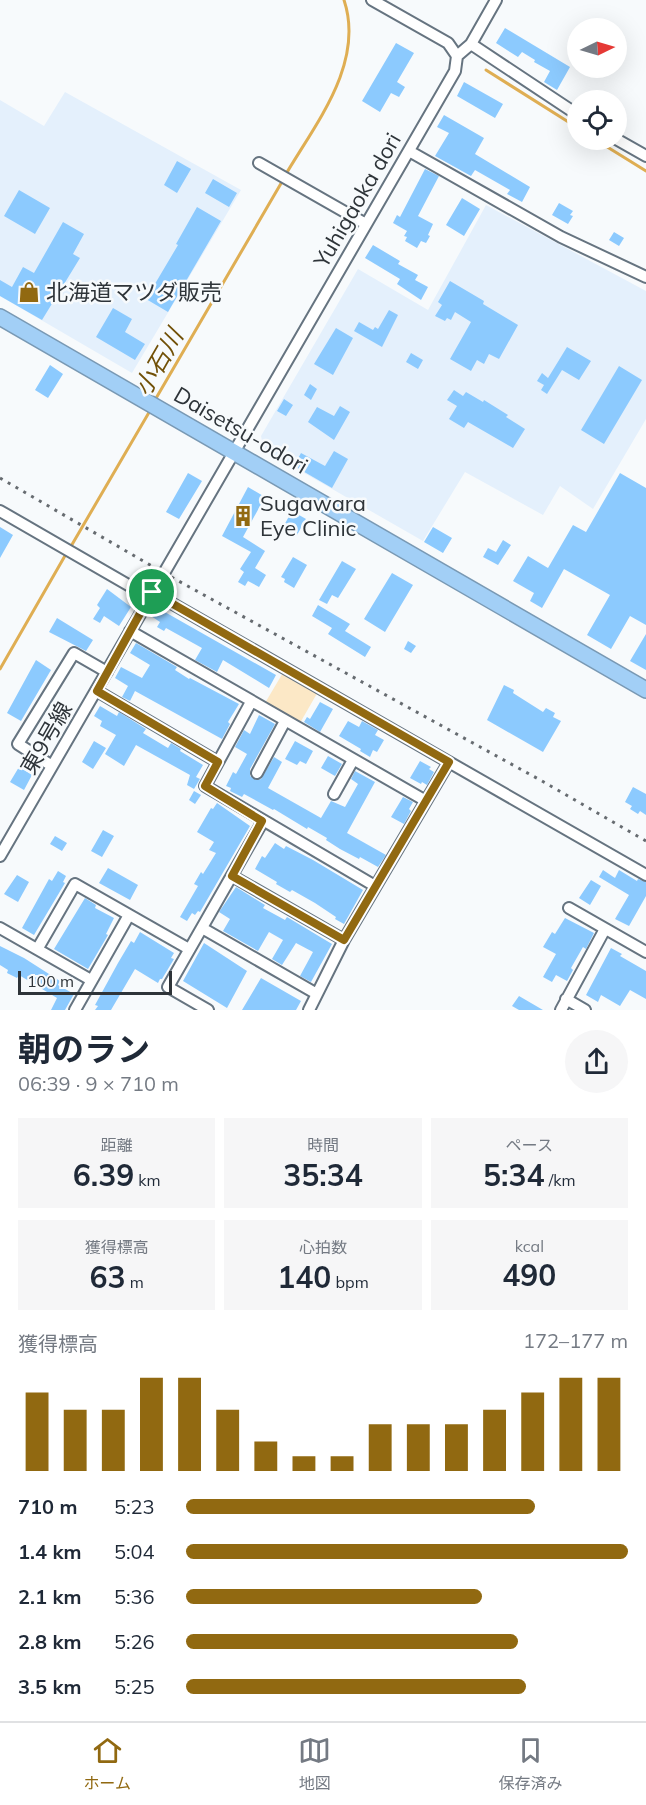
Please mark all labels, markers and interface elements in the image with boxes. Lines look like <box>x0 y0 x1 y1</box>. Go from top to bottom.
north arrow <box>567 18 627 78</box>
map controls <box>567 18 627 150</box>
button: locate <box>567 90 627 150</box>
street label: Yuhigaoka dori <box>307 128 407 273</box>
place label: 北海道マツダ販売 <box>46 278 222 306</box>
shop icon: 北海道マツダ販売 <box>17 280 41 304</box>
water label: 小石川 <box>127 321 190 401</box>
street label: Daisetsu-odori <box>169 380 313 480</box>
place label: Sugawara Eye Clinic <box>260 489 366 542</box>
building icon: Sugawara Eye Clinic <box>231 504 255 528</box>
pin <box>126 566 177 617</box>
icon: arrive <box>135 575 168 608</box>
street label: 東9号線 <box>14 697 78 779</box>
scale bar <box>18 968 172 995</box>
text: 100 m <box>27 971 74 991</box>
text: 朝のラン <box>18 1028 150 1069</box>
button: share <box>565 1030 628 1093</box>
text: 06:39 · 9 × 710 m <box>18 1071 179 1096</box>
text: 距離 <box>101 1135 133 1155</box>
text: 時間 <box>307 1135 339 1155</box>
text: ペース <box>506 1135 553 1155</box>
text: 6.39 <box>73 1156 134 1194</box>
text: 35:34 <box>283 1156 363 1194</box>
text: 5:34 <box>483 1156 545 1194</box>
text: km <box>134 1170 161 1190</box>
text: /km <box>545 1170 576 1190</box>
text: kcal <box>515 1236 544 1256</box>
text: 獲得標高 <box>85 1237 149 1257</box>
text: 心拍数 <box>299 1237 347 1257</box>
text: 490 <box>502 1256 556 1294</box>
text: 63 <box>90 1258 126 1296</box>
text: 140 <box>277 1258 331 1296</box>
text: m <box>126 1272 144 1292</box>
text: bpm <box>331 1272 369 1292</box>
text: 172–177 m <box>523 1328 628 1353</box>
text: 獲得標高 <box>18 1331 98 1356</box>
text: 710 m <box>18 1494 77 1519</box>
text: 5:23 <box>114 1494 155 1519</box>
text: 1.4 km <box>18 1539 81 1564</box>
text: 5:04 <box>114 1539 155 1564</box>
text: 2.1 km <box>18 1584 81 1609</box>
text: 5:36 <box>114 1584 155 1609</box>
text: 2.8 km <box>18 1629 81 1654</box>
text: 5:26 <box>114 1629 155 1654</box>
text: 3.5 km <box>18 1674 81 1699</box>
text: 5:25 <box>114 1674 155 1699</box>
tab: ホーム <box>84 1734 131 1794</box>
tab: 地図 <box>298 1734 331 1794</box>
tab: 保存済み <box>498 1734 562 1794</box>

